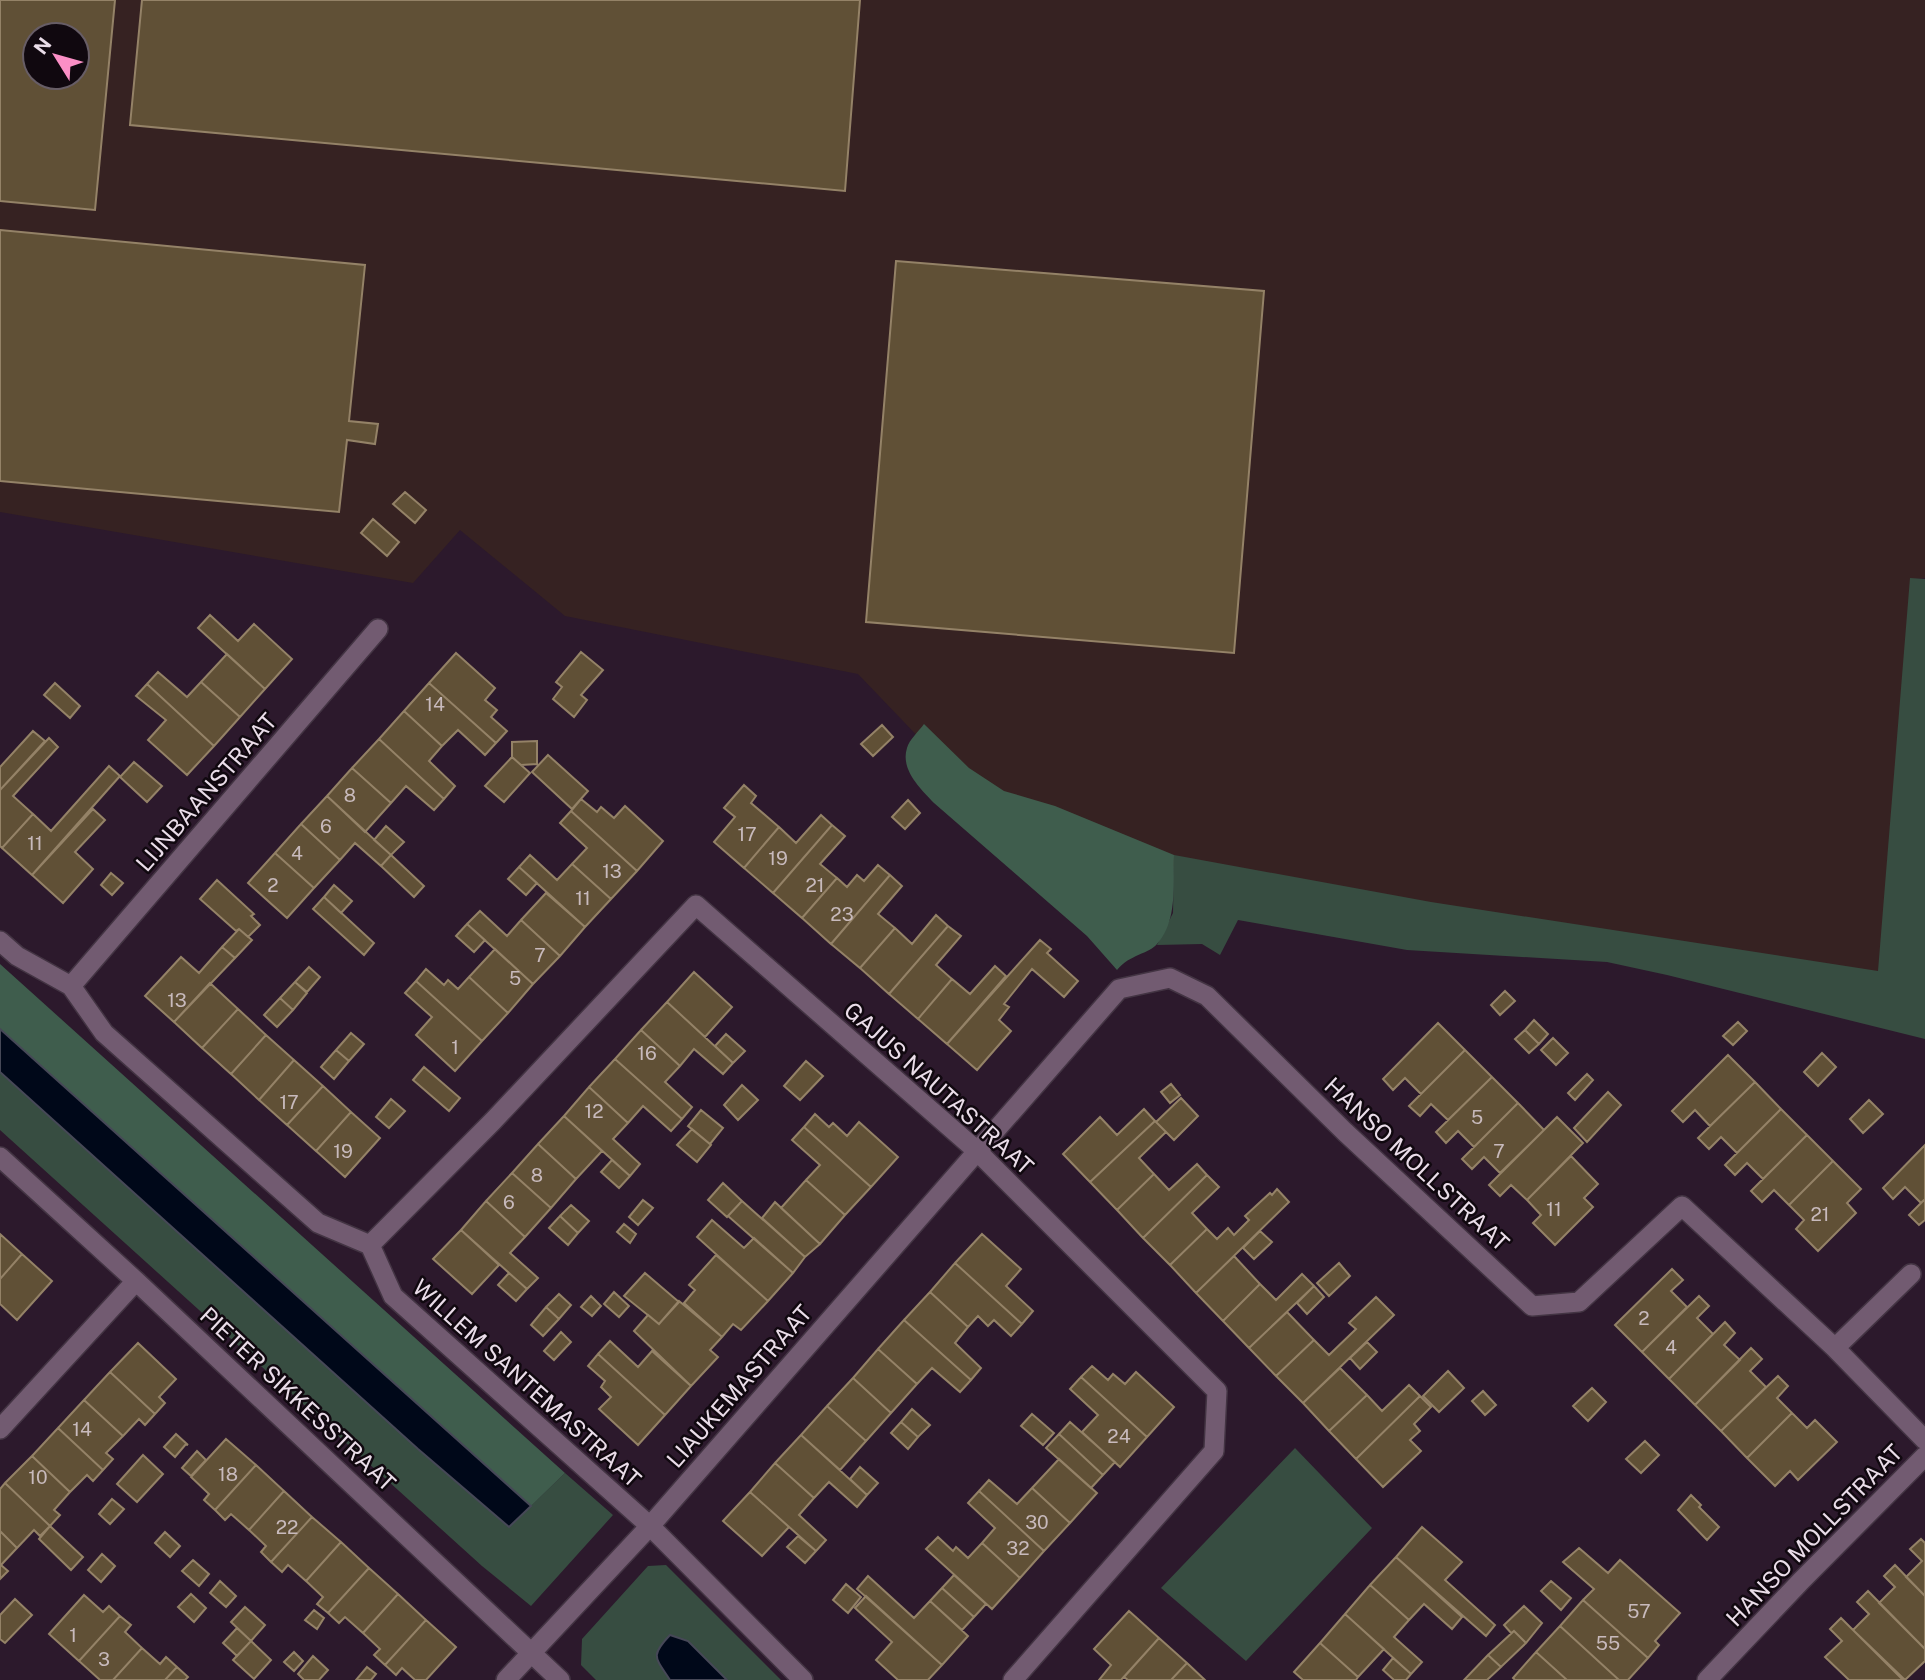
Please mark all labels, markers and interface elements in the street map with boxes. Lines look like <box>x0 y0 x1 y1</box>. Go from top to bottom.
north arrow <box>21 21 91 91</box>
text: N <box>29 33 56 58</box>
house number: 14 <box>425 693 445 715</box>
street label: LIJNBAANSTRAAT <box>130 707 282 876</box>
house number: 8 <box>344 784 356 806</box>
house number: 6 <box>320 815 332 837</box>
house number: 17 <box>737 823 757 845</box>
house number: 11 <box>27 832 43 854</box>
house number: 4 <box>291 842 303 864</box>
house number: 19 <box>768 847 788 869</box>
house number: 13 <box>602 860 622 882</box>
house number: 2 <box>267 874 279 896</box>
house number: 21 <box>805 874 825 896</box>
house number: 11 <box>575 887 591 909</box>
house number: 23 <box>830 903 854 925</box>
house number: 7 <box>534 944 546 966</box>
house number: 5 <box>509 967 521 989</box>
house number: 13 <box>167 989 187 1011</box>
street label: GAJUS NAUTASTRAAT <box>839 996 1039 1180</box>
house number: 1 <box>451 1036 459 1058</box>
house number: 16 <box>637 1042 657 1064</box>
street label: HANSO MOLLSTRAAT <box>1319 1072 1515 1257</box>
house number: 17 <box>279 1091 299 1113</box>
house number: 12 <box>584 1100 604 1122</box>
house number: 5 <box>1471 1106 1483 1128</box>
house number: 19 <box>333 1140 353 1162</box>
house number: 7 <box>1493 1140 1505 1162</box>
house number: 8 <box>531 1164 543 1186</box>
house number: 6 <box>503 1191 515 1213</box>
house number: 11 <box>1546 1198 1562 1220</box>
house number: 21 <box>1810 1203 1830 1225</box>
street label: WILLEM SANTEMASTRAAT <box>407 1273 647 1493</box>
street label: LIAUKEMASTRAAT <box>661 1299 817 1473</box>
street label: PIETER SIKKESSTRAAT <box>195 1302 401 1497</box>
house number: 2 <box>1638 1307 1650 1329</box>
house number: 4 <box>1665 1336 1677 1358</box>
house number: 14 <box>72 1418 92 1440</box>
house number: 24 <box>1107 1425 1131 1447</box>
street label: HANSO MOLLSTRAAT <box>1720 1438 1908 1631</box>
house number: 18 <box>218 1463 238 1485</box>
house number: 10 <box>28 1466 48 1488</box>
house number: 30 <box>1025 1511 1049 1533</box>
house number: 22 <box>276 1516 298 1538</box>
house number: 32 <box>1006 1537 1030 1559</box>
house number: 57 <box>1627 1600 1651 1622</box>
house number: 1 <box>69 1624 77 1646</box>
house number: 55 <box>1596 1632 1620 1654</box>
house number: 3 <box>98 1648 110 1670</box>

